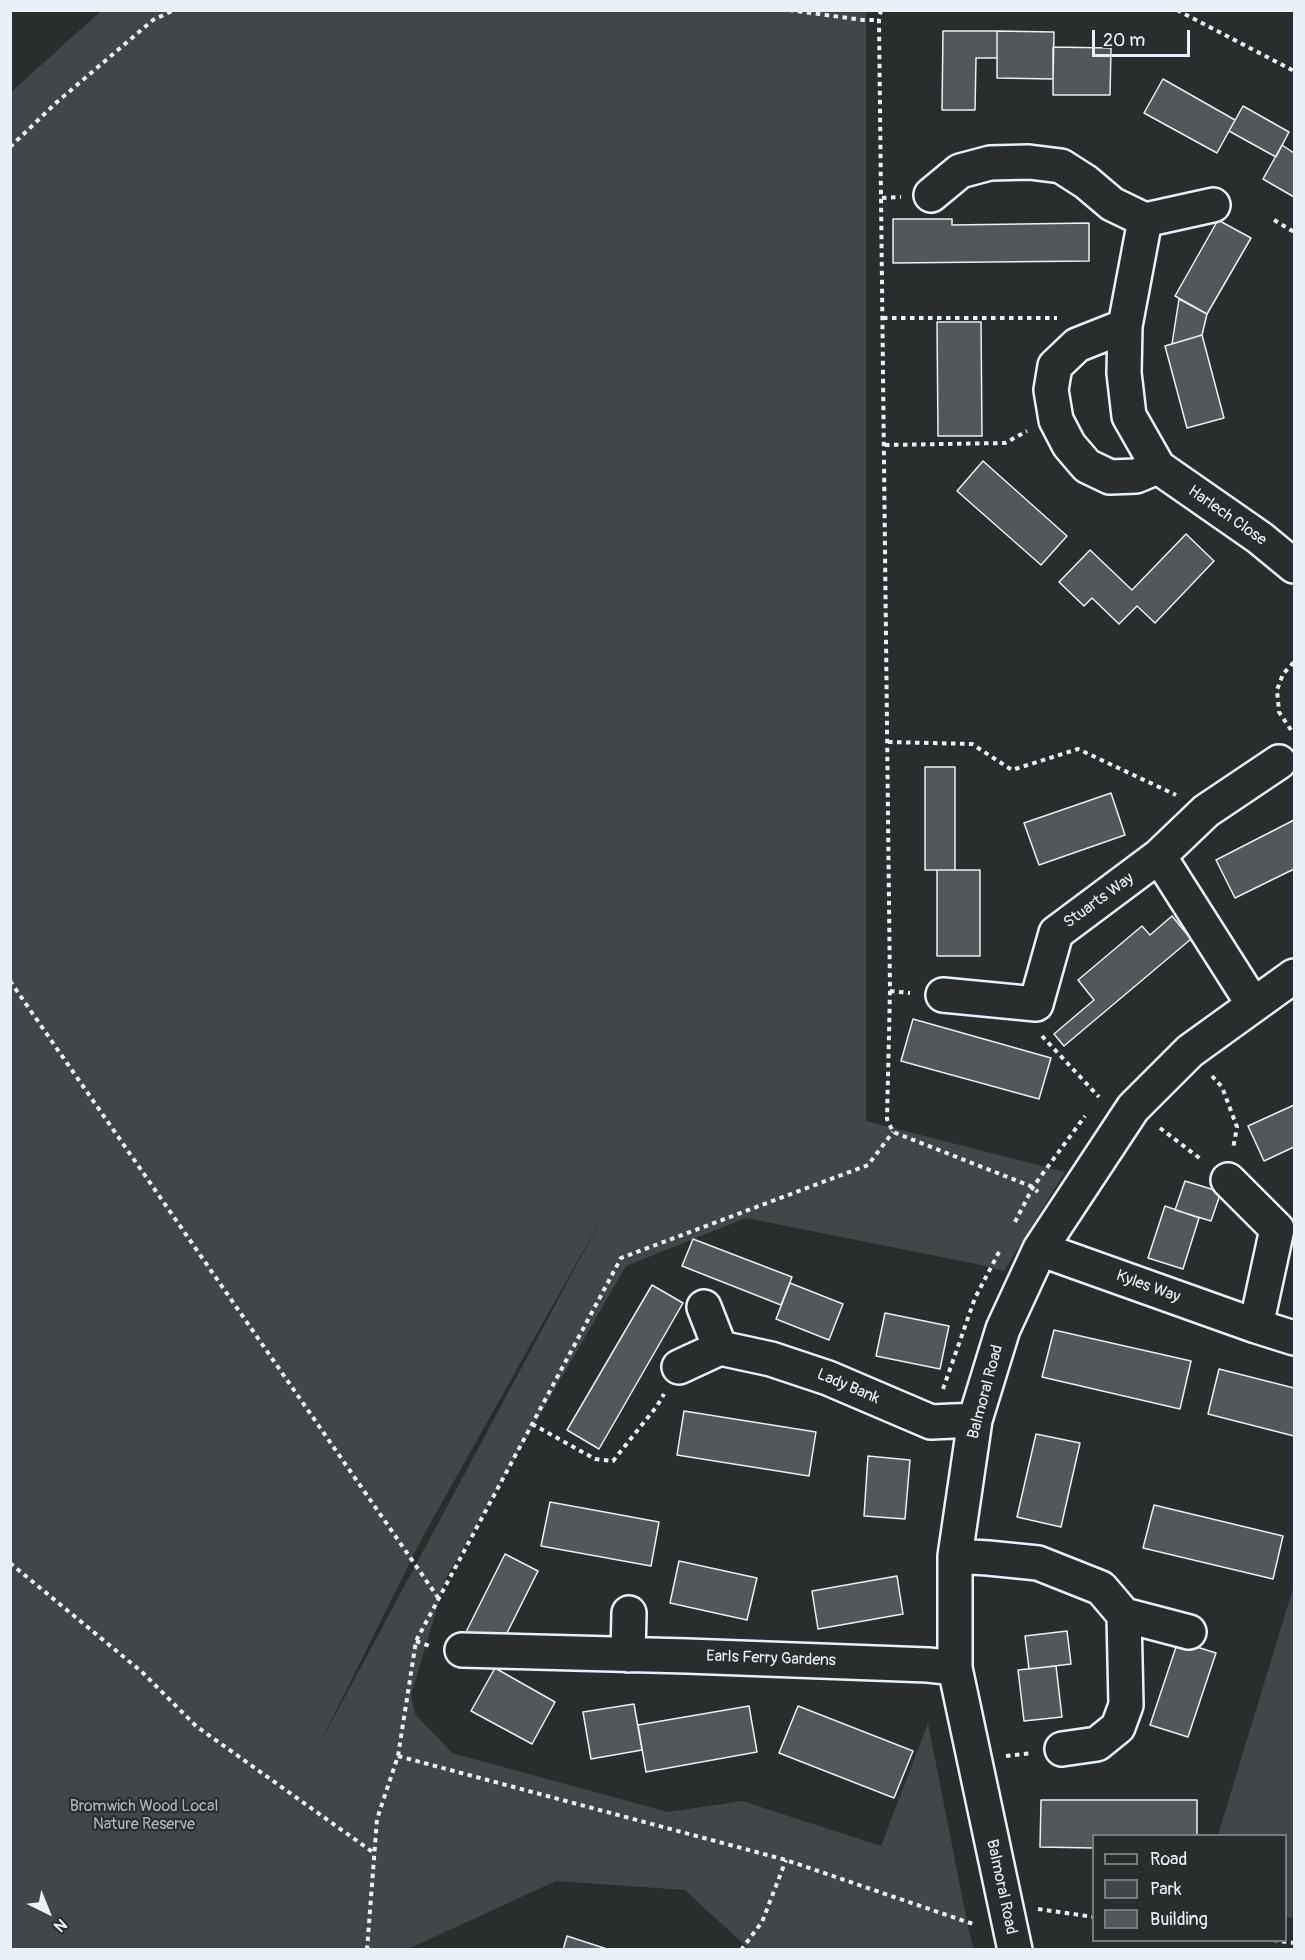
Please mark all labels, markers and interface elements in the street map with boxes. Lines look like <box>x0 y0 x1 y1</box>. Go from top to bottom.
scale bar <box>1095 18 1192 56</box>
text: 20 m <box>1103 29 1145 52</box>
street label: Harlech Close <box>1184 482 1270 550</box>
street label: Stuarts Way <box>1060 869 1138 933</box>
street label: Kyles Way <box>1113 1267 1183 1307</box>
street label: Balmoral Road <box>964 1343 1008 1441</box>
street label: Lady Bank <box>814 1365 882 1409</box>
street label: Earls Ferry Gardens <box>706 1647 836 1671</box>
park label: Bromwich Wood Local Nature Reserve <box>70 1797 218 1835</box>
legend <box>1092 1834 1287 1942</box>
street label: Balmoral Road <box>982 1838 1020 1936</box>
text: Road <box>1150 1848 1187 1871</box>
text: Park <box>1150 1878 1182 1901</box>
north arrow <box>18 1882 78 1942</box>
text: Building <box>1150 1908 1208 1931</box>
text: N <box>50 1914 71 1936</box>

